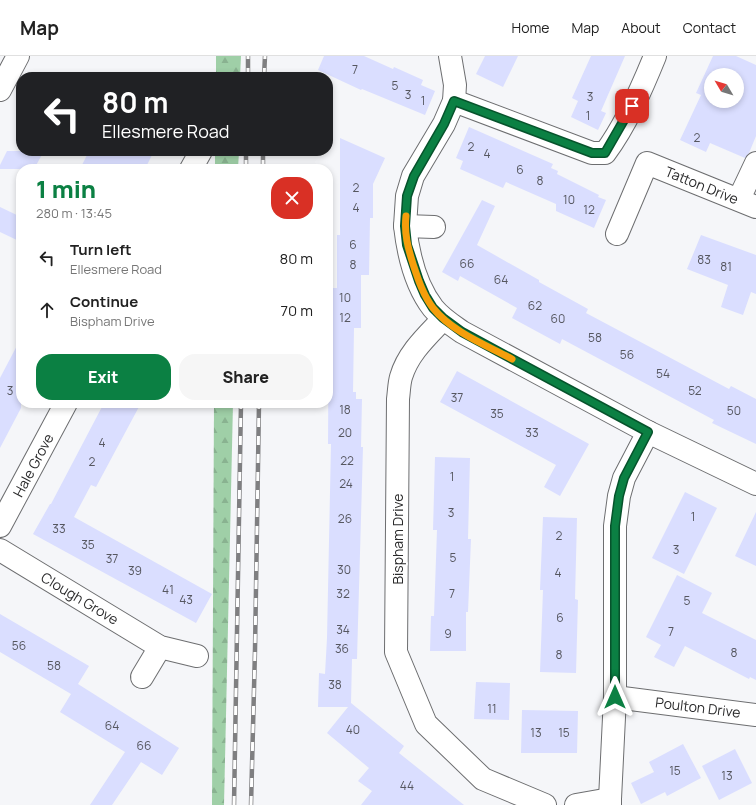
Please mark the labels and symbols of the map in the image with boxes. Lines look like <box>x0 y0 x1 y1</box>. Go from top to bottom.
house number: 7 <box>352 61 358 78</box>
north arrow <box>704 68 744 108</box>
house number: 5 <box>392 77 399 94</box>
house number: 3 <box>405 86 411 103</box>
house number: 3 <box>587 88 593 105</box>
pin <box>615 89 649 123</box>
house number: 1 <box>421 92 425 109</box>
house number: 1 <box>586 107 590 124</box>
house number: 2 <box>694 129 701 146</box>
house number: 2 <box>468 138 475 155</box>
house number: 4 <box>483 145 491 162</box>
house number: 6 <box>516 161 524 178</box>
street label: Tatton Drive <box>662 162 742 208</box>
house number: 8 <box>537 172 544 189</box>
house number: 2 <box>353 179 360 196</box>
house number: 10 <box>563 191 575 208</box>
house number: 4 <box>352 199 360 216</box>
house number: 12 <box>583 201 595 218</box>
house number: 6 <box>349 236 357 253</box>
house number: 83 <box>697 251 711 268</box>
house number: 66 <box>460 255 474 272</box>
house number: 8 <box>350 256 357 273</box>
house number: 81 <box>720 258 732 275</box>
house number: 64 <box>494 271 508 288</box>
house number: 10 <box>339 289 351 306</box>
house number: 62 <box>528 297 542 314</box>
house number: 12 <box>339 309 351 326</box>
house number: 60 <box>551 310 565 327</box>
house number: 58 <box>588 329 602 346</box>
house number: 56 <box>620 346 634 363</box>
house number: 54 <box>656 365 670 382</box>
house number: 3 <box>7 382 13 399</box>
house number: 52 <box>688 382 702 399</box>
house number: 37 <box>451 389 463 406</box>
house number: 18 <box>339 401 351 418</box>
house number: 50 <box>727 402 741 419</box>
house number: 35 <box>490 405 504 422</box>
house number: 20 <box>338 424 352 441</box>
house number: 33 <box>525 424 539 441</box>
street label: Hale Grove <box>8 430 58 500</box>
house number: 4 <box>98 434 106 451</box>
house number: 22 <box>340 452 354 469</box>
house number: 2 <box>89 453 96 470</box>
house number: 1 <box>450 468 454 485</box>
house number: 24 <box>339 475 353 492</box>
street label: Bispham Drive <box>388 494 407 585</box>
house number: 3 <box>448 504 454 521</box>
house number: 1 <box>691 508 695 525</box>
house number: 26 <box>338 510 352 527</box>
house number: 33 <box>52 520 66 537</box>
house number: 2 <box>556 527 563 544</box>
house number: 35 <box>81 536 95 553</box>
house number: 3 <box>673 541 679 558</box>
house number: 5 <box>450 549 457 566</box>
house number: 37 <box>106 550 118 567</box>
house number: 30 <box>337 561 351 578</box>
house number: 39 <box>128 562 142 579</box>
house number: 4 <box>554 564 562 581</box>
street label: Clough Grove <box>38 567 122 629</box>
house number: 41 <box>162 581 174 598</box>
house number: 32 <box>336 585 350 602</box>
house number: 7 <box>449 585 455 602</box>
house number: 43 <box>179 591 193 608</box>
house number: 5 <box>684 592 691 609</box>
house number: 6 <box>556 609 564 626</box>
house number: 34 <box>336 621 350 638</box>
house number: 7 <box>668 623 674 640</box>
house number: 9 <box>444 625 452 642</box>
house number: 56 <box>12 637 26 654</box>
house number: 36 <box>335 640 349 657</box>
house number: 8 <box>731 644 738 661</box>
house number: 8 <box>556 646 563 663</box>
house number: 58 <box>47 657 61 674</box>
house number: 38 <box>328 676 342 693</box>
position arrow <box>594 676 636 718</box>
street label: Poulton Drive <box>654 692 742 722</box>
house number: 11 <box>487 700 497 717</box>
house number: 64 <box>105 717 119 734</box>
house number: 40 <box>346 721 360 738</box>
house number: 13 <box>530 724 542 741</box>
house number: 15 <box>558 724 570 741</box>
house number: 66 <box>137 737 151 754</box>
house number: 15 <box>669 762 681 779</box>
house number: 13 <box>721 767 733 784</box>
house number: 44 <box>400 777 414 794</box>

